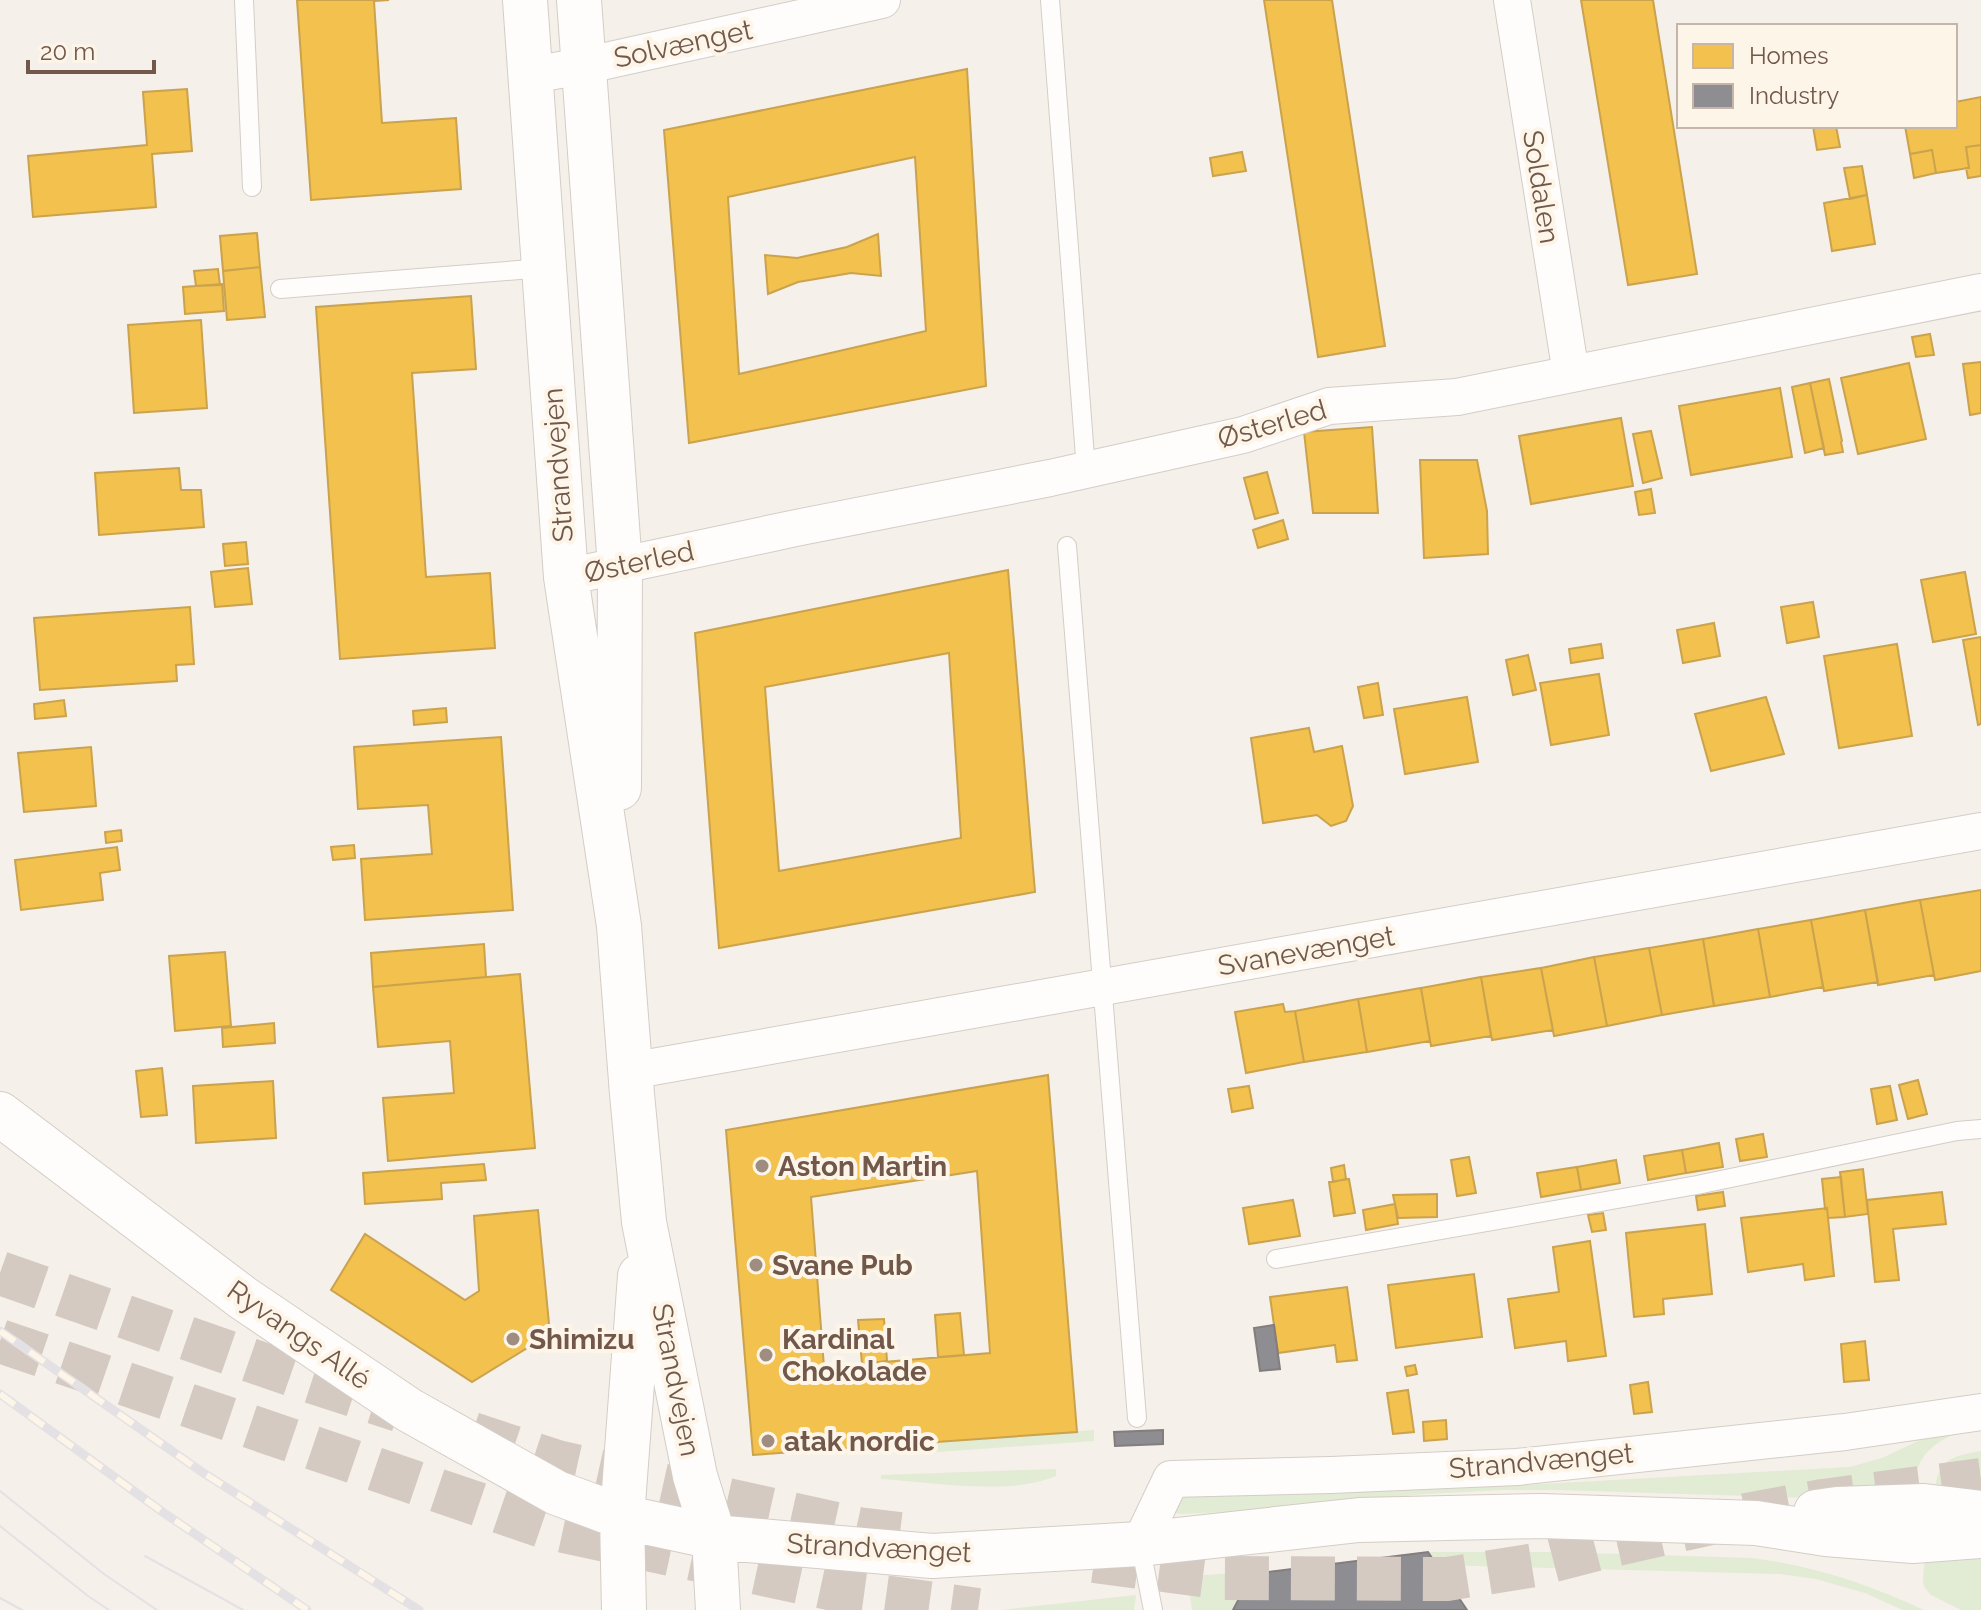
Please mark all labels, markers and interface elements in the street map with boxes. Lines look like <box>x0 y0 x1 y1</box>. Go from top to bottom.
street label: Solvænget <box>611 13 756 75</box>
scale bar <box>28 24 154 74</box>
legend <box>1677 24 1957 128</box>
text: 20 m <box>40 37 95 66</box>
text: Homes <box>1749 41 1829 70</box>
text: Industry <box>1749 81 1839 110</box>
street label: Soldalen <box>1516 128 1566 246</box>
street label: Strandvejen <box>536 387 580 543</box>
street label: Østerled <box>1214 393 1330 455</box>
street label: Østerled <box>581 534 697 590</box>
street label: Svanevænget <box>1215 919 1397 983</box>
place label: Aston Martin <box>778 1150 947 1183</box>
marker: Aston Martin <box>753 1157 771 1175</box>
place label: Svane Pub <box>772 1249 913 1282</box>
marker: Svane Pub <box>747 1256 765 1274</box>
street label: Ryvangs Allé <box>221 1274 377 1396</box>
street label: Strandvejen <box>645 1301 707 1459</box>
place label: Shimizu <box>529 1323 634 1356</box>
place label: Kardinal Chokolade <box>782 1323 927 1388</box>
marker: Shimizu <box>504 1330 522 1348</box>
marker: Kardinal Chokolade <box>757 1346 775 1364</box>
place label: atak nordic <box>784 1425 935 1458</box>
marker: atak nordic <box>759 1432 777 1450</box>
street label: Strandvænget <box>1447 1436 1635 1485</box>
street label: Strandvænget <box>786 1527 973 1569</box>

